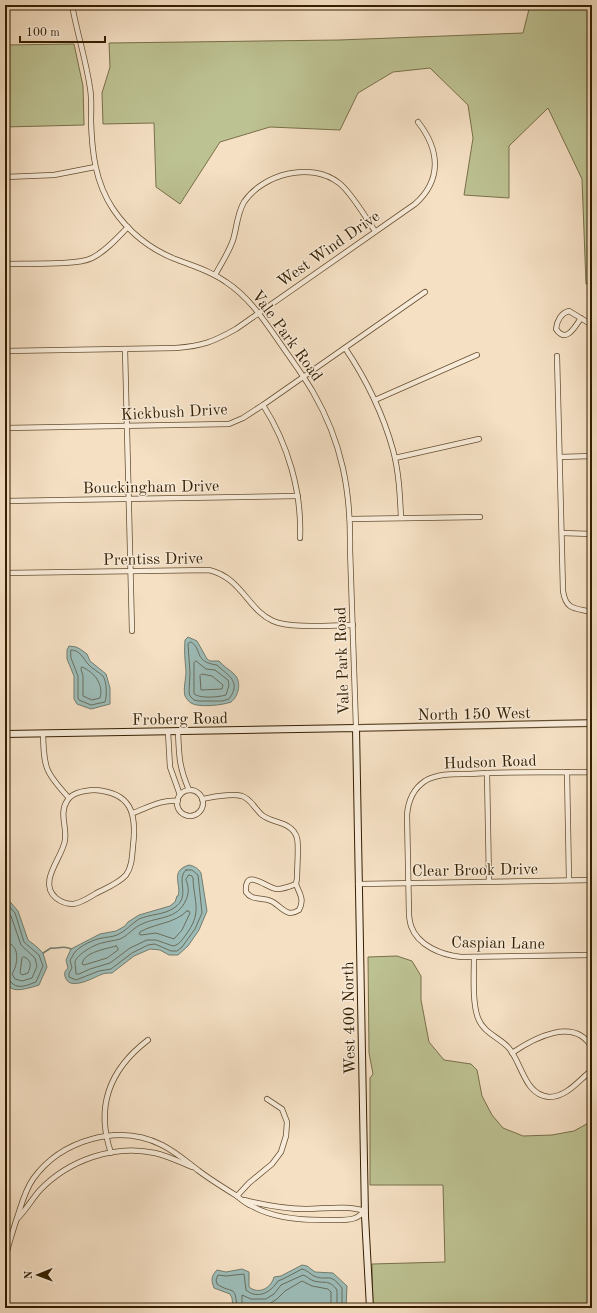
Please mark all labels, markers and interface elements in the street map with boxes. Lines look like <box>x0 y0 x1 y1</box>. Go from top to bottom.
scale bar <box>20 18 105 44</box>
text: 100 m <box>26 27 60 39</box>
street label: West Wind Drive <box>275 209 383 291</box>
street label: Vale Park Road <box>248 288 325 385</box>
street label: Kickbush Drive <box>120 402 228 424</box>
street label: Bouckingham Drive <box>83 479 219 497</box>
street label: Prentiss Drive <box>103 551 203 569</box>
street label: Vale Park Road <box>333 607 353 715</box>
street label: North 150 West <box>417 706 531 724</box>
street label: Froberg Road <box>132 711 228 729</box>
street label: Hudson Road <box>443 753 537 773</box>
street label: Clear Brook Drive <box>412 862 538 880</box>
street label: Caspian Lane <box>451 935 545 953</box>
street label: West 400 North <box>341 961 359 1075</box>
north arrow <box>18 1255 58 1295</box>
text: N <box>24 1270 35 1279</box>

